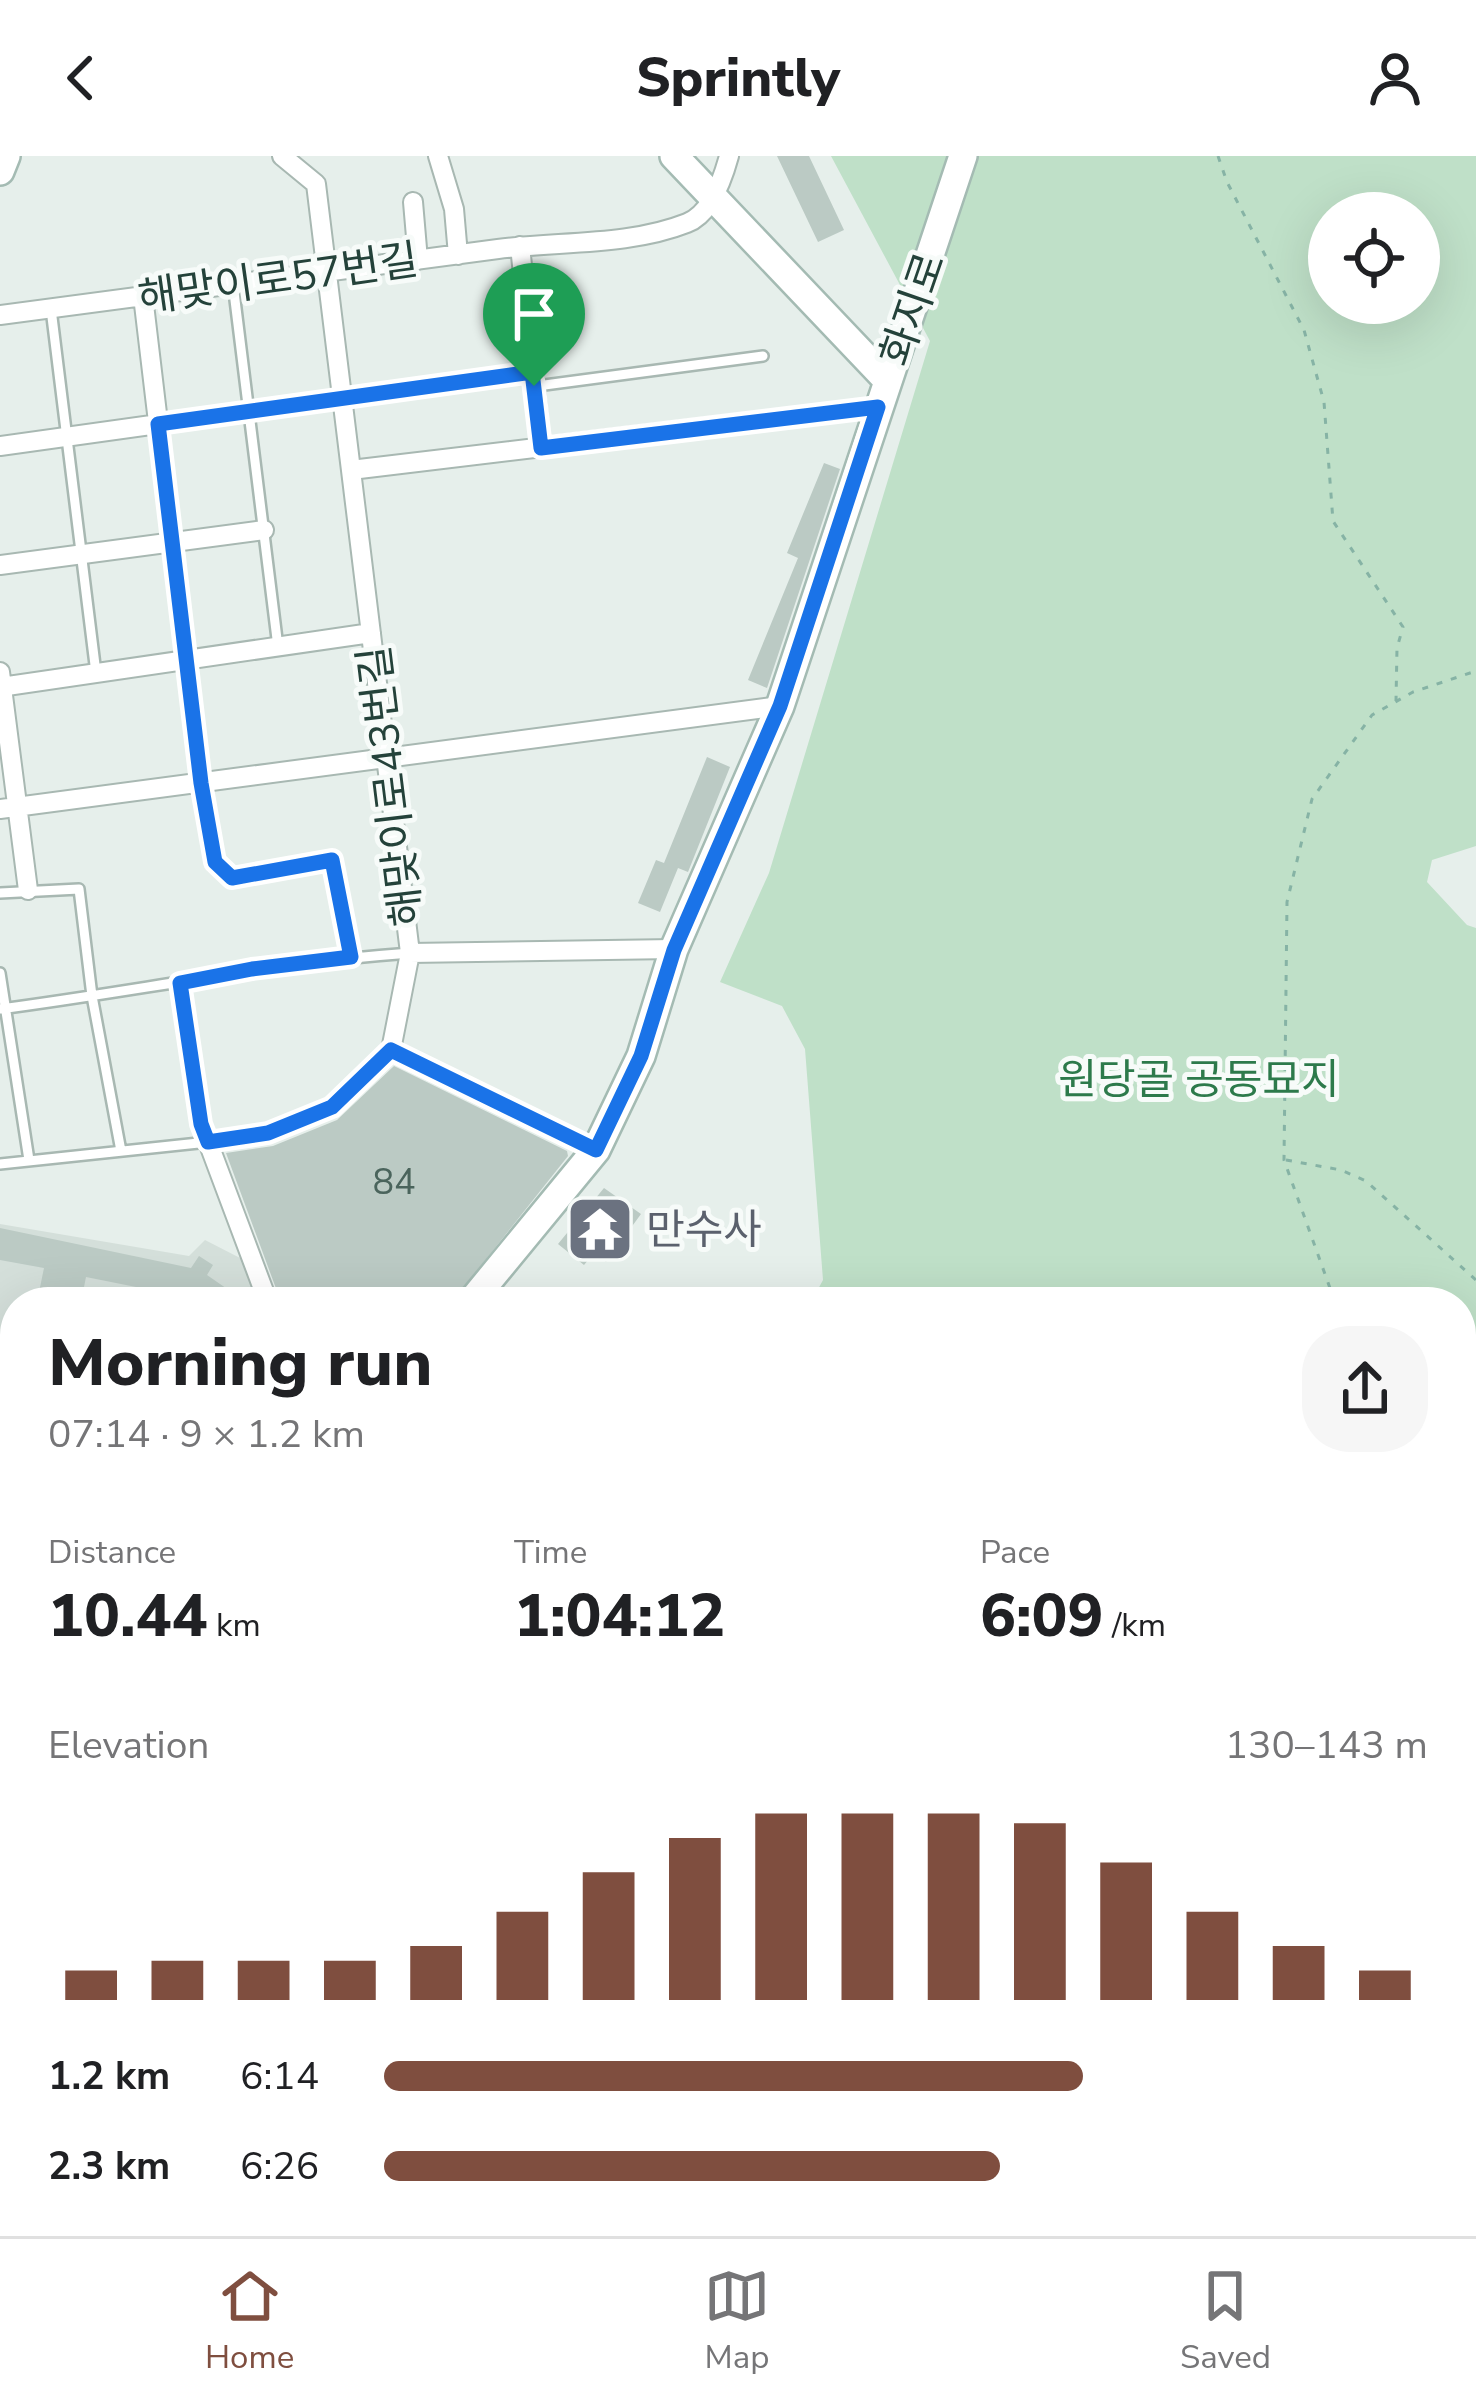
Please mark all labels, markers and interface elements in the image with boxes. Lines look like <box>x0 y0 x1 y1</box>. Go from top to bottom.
text: Sprintly <box>636 41 840 115</box>
icon: back <box>48 45 114 111</box>
icon: person <box>1362 45 1428 111</box>
map controls <box>1308 192 1440 324</box>
button: locate <box>1308 192 1440 324</box>
street label: 해맞이로57번길 <box>134 232 422 327</box>
street label: 화지로 <box>868 245 959 374</box>
pin <box>483 263 585 386</box>
icon: arrive <box>501 281 567 347</box>
street label: 해맞이로43번길 <box>346 642 437 929</box>
park label: 원당골 공동묘지 <box>1058 1052 1340 1109</box>
house number: 84 <box>372 1158 416 1207</box>
temple icon: 만수사 <box>565 1194 635 1264</box>
place label: 만수사 <box>646 1202 762 1259</box>
text: Morning run <box>48 1318 432 1408</box>
button: share <box>1302 1326 1428 1452</box>
text: 07:14 · 9 × 1.2 km <box>48 1408 365 1461</box>
text: Distance <box>48 1530 176 1575</box>
text: Time <box>514 1530 587 1575</box>
text: Pace <box>980 1530 1050 1575</box>
text: 10.44 <box>48 1575 208 1657</box>
text: 1:04:12 <box>514 1575 725 1657</box>
text: 6:09 <box>980 1575 1104 1657</box>
text: km <box>208 1603 261 1648</box>
text: /km <box>1104 1603 1166 1648</box>
text: Elevation <box>48 1719 209 1772</box>
text: 130–143 m <box>1225 1719 1428 1772</box>
text: 1.2 km <box>48 2050 170 2103</box>
text: 6:14 <box>240 2050 319 2103</box>
text: 2.3 km <box>48 2140 170 2193</box>
text: 6:26 <box>240 2140 319 2193</box>
tab: Home <box>205 2263 294 2380</box>
tab: Map <box>704 2263 770 2380</box>
tab: Saved <box>1180 2263 1271 2380</box>

